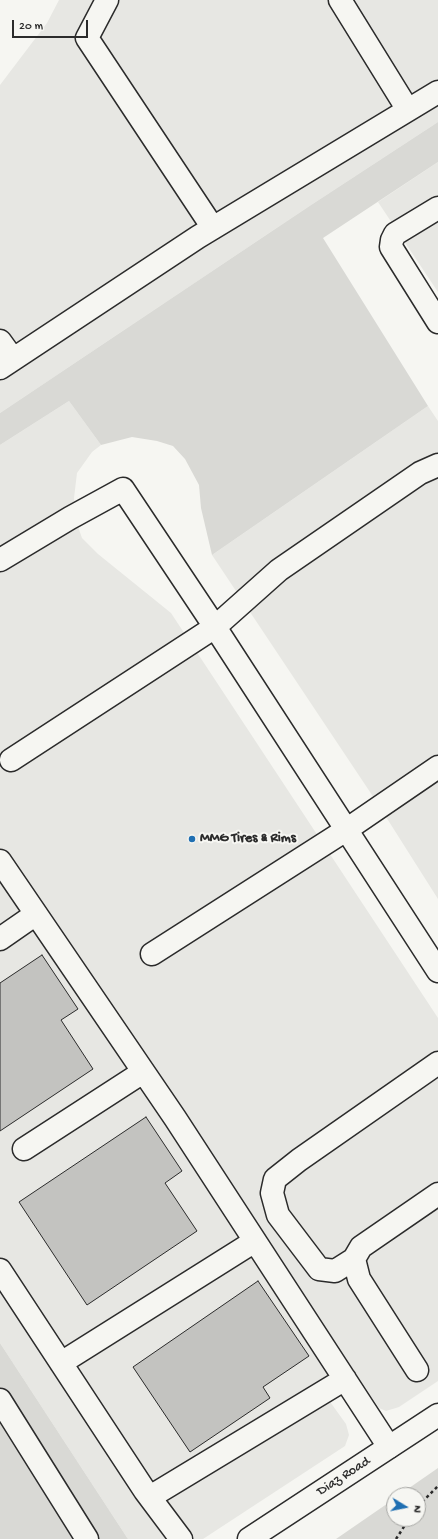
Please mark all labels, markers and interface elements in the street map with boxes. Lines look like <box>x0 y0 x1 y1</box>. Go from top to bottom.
scale bar <box>14 12 90 38</box>
text: 20 m <box>19 20 43 34</box>
place label: MMG Tires & Rims <box>200 831 296 847</box>
marker: MMG Tires & Rims <box>187 834 197 844</box>
street label: Diaz Road <box>314 1454 374 1500</box>
north arrow <box>386 1487 426 1527</box>
text: N <box>410 1504 423 1513</box>

